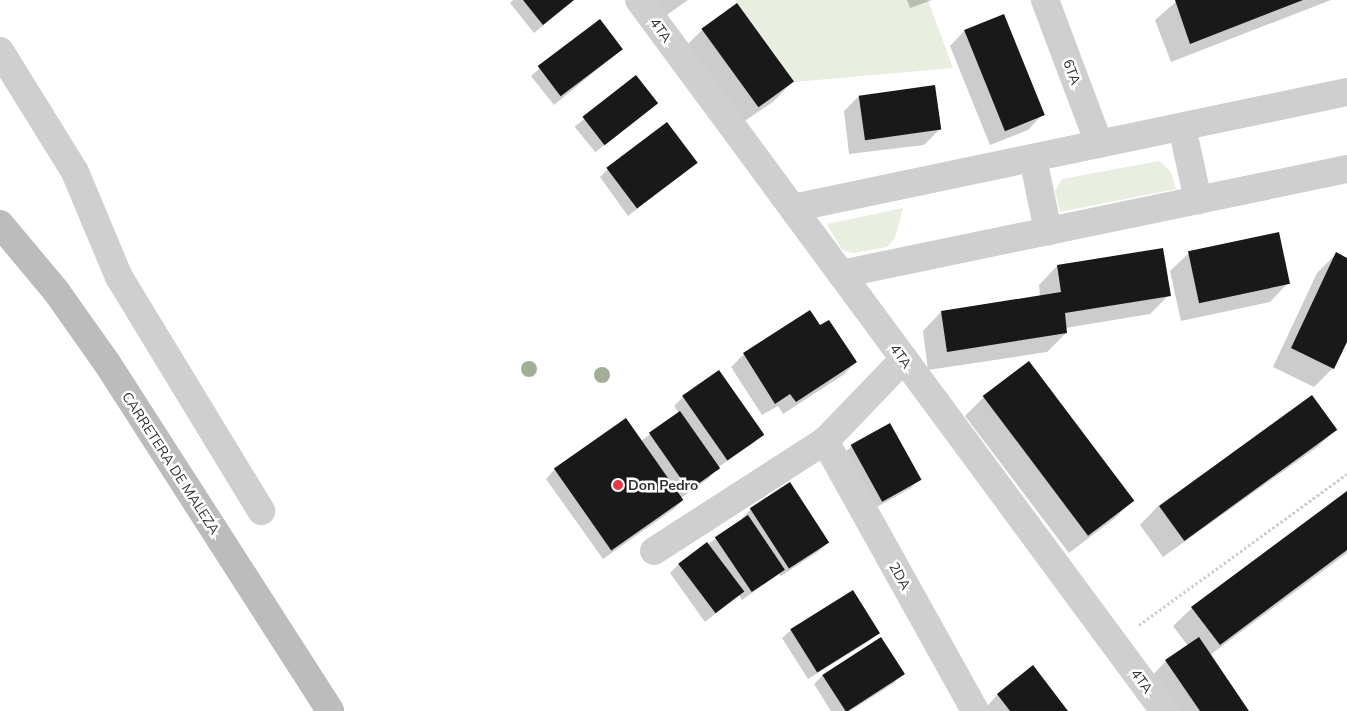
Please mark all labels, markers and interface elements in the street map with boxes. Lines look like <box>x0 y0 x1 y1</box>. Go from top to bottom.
street label: 4TA <box>647 15 675 45</box>
street label: 6TA <box>1060 57 1084 87</box>
street label: 4TA <box>887 341 915 371</box>
street label: CARRETERA DE MALEZA <box>119 389 223 537</box>
place label: Don Pedro <box>628 477 698 493</box>
marker: Don Pedro <box>612 479 624 491</box>
street label: 2DA <box>886 559 914 593</box>
street label: 4TA <box>1128 666 1156 696</box>

